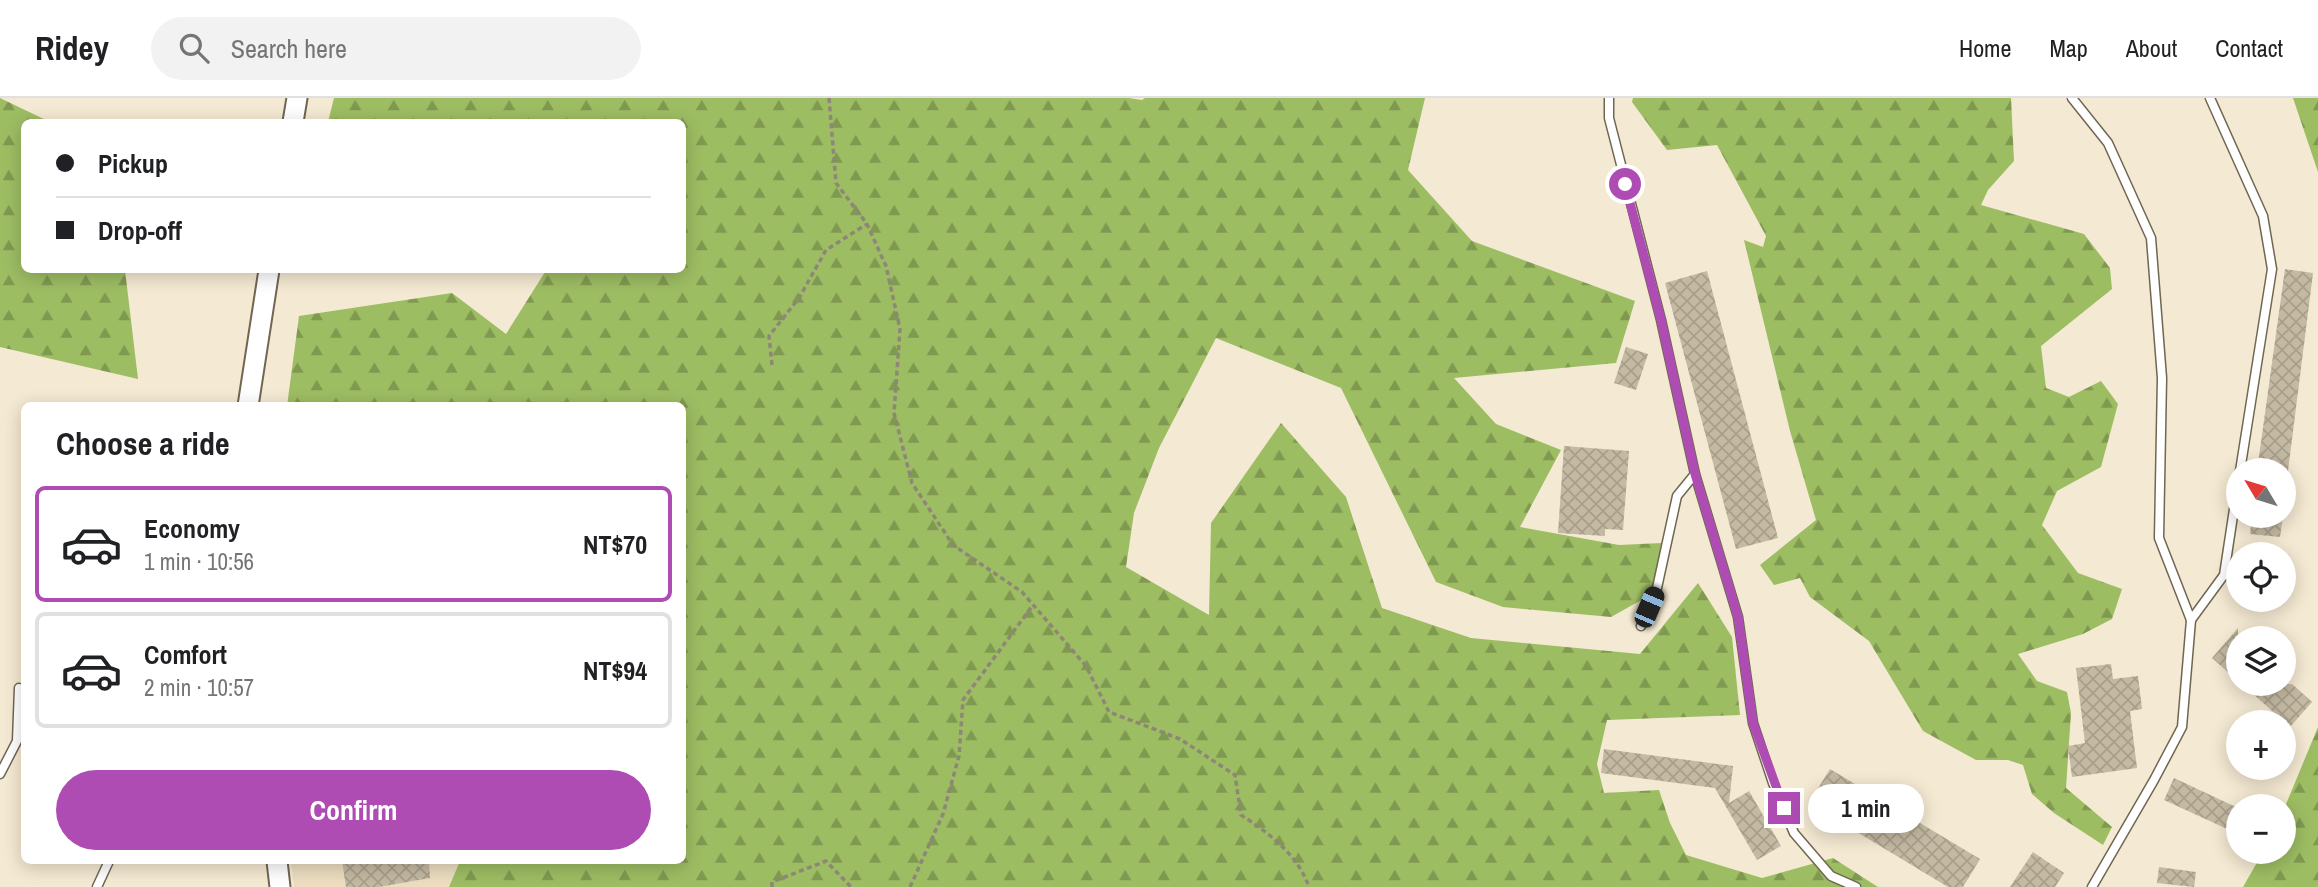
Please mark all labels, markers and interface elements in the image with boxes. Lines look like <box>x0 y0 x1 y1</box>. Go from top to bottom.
search box <box>151 17 641 80</box>
text: Ridey <box>35 26 109 70</box>
icon: search <box>175 29 213 67</box>
text: Search here <box>231 31 347 66</box>
text: Home <box>1959 32 2011 64</box>
text: Map <box>2049 32 2088 64</box>
text: About <box>2126 32 2177 64</box>
text: Contact <box>2215 32 2283 64</box>
text: Pickup <box>98 146 168 181</box>
route start <box>1609 168 1641 200</box>
text: Drop-off <box>98 213 182 248</box>
text: Choose a ride <box>56 422 230 465</box>
north arrow <box>2226 458 2296 528</box>
map controls <box>2226 458 2296 864</box>
text: Economy <box>144 511 240 546</box>
icon: car <box>60 513 123 576</box>
text: NT$70 <box>583 527 647 562</box>
button: locate <box>2226 542 2296 612</box>
text: 1 min · 10:56 <box>144 546 254 577</box>
car <box>1632 584 1667 630</box>
button: layers <box>2226 626 2296 696</box>
text: Comfort <box>144 637 227 672</box>
icon: car <box>60 639 123 702</box>
text: NT$94 <box>583 653 647 688</box>
text: 2 min · 10:57 <box>144 672 254 703</box>
button: + <box>2226 710 2296 780</box>
button: Confirm <box>56 770 651 850</box>
callout: 1 min <box>1809 784 1924 832</box>
route end <box>1768 792 1800 824</box>
text: 1 min <box>1841 793 1891 824</box>
button: − <box>2226 794 2296 864</box>

